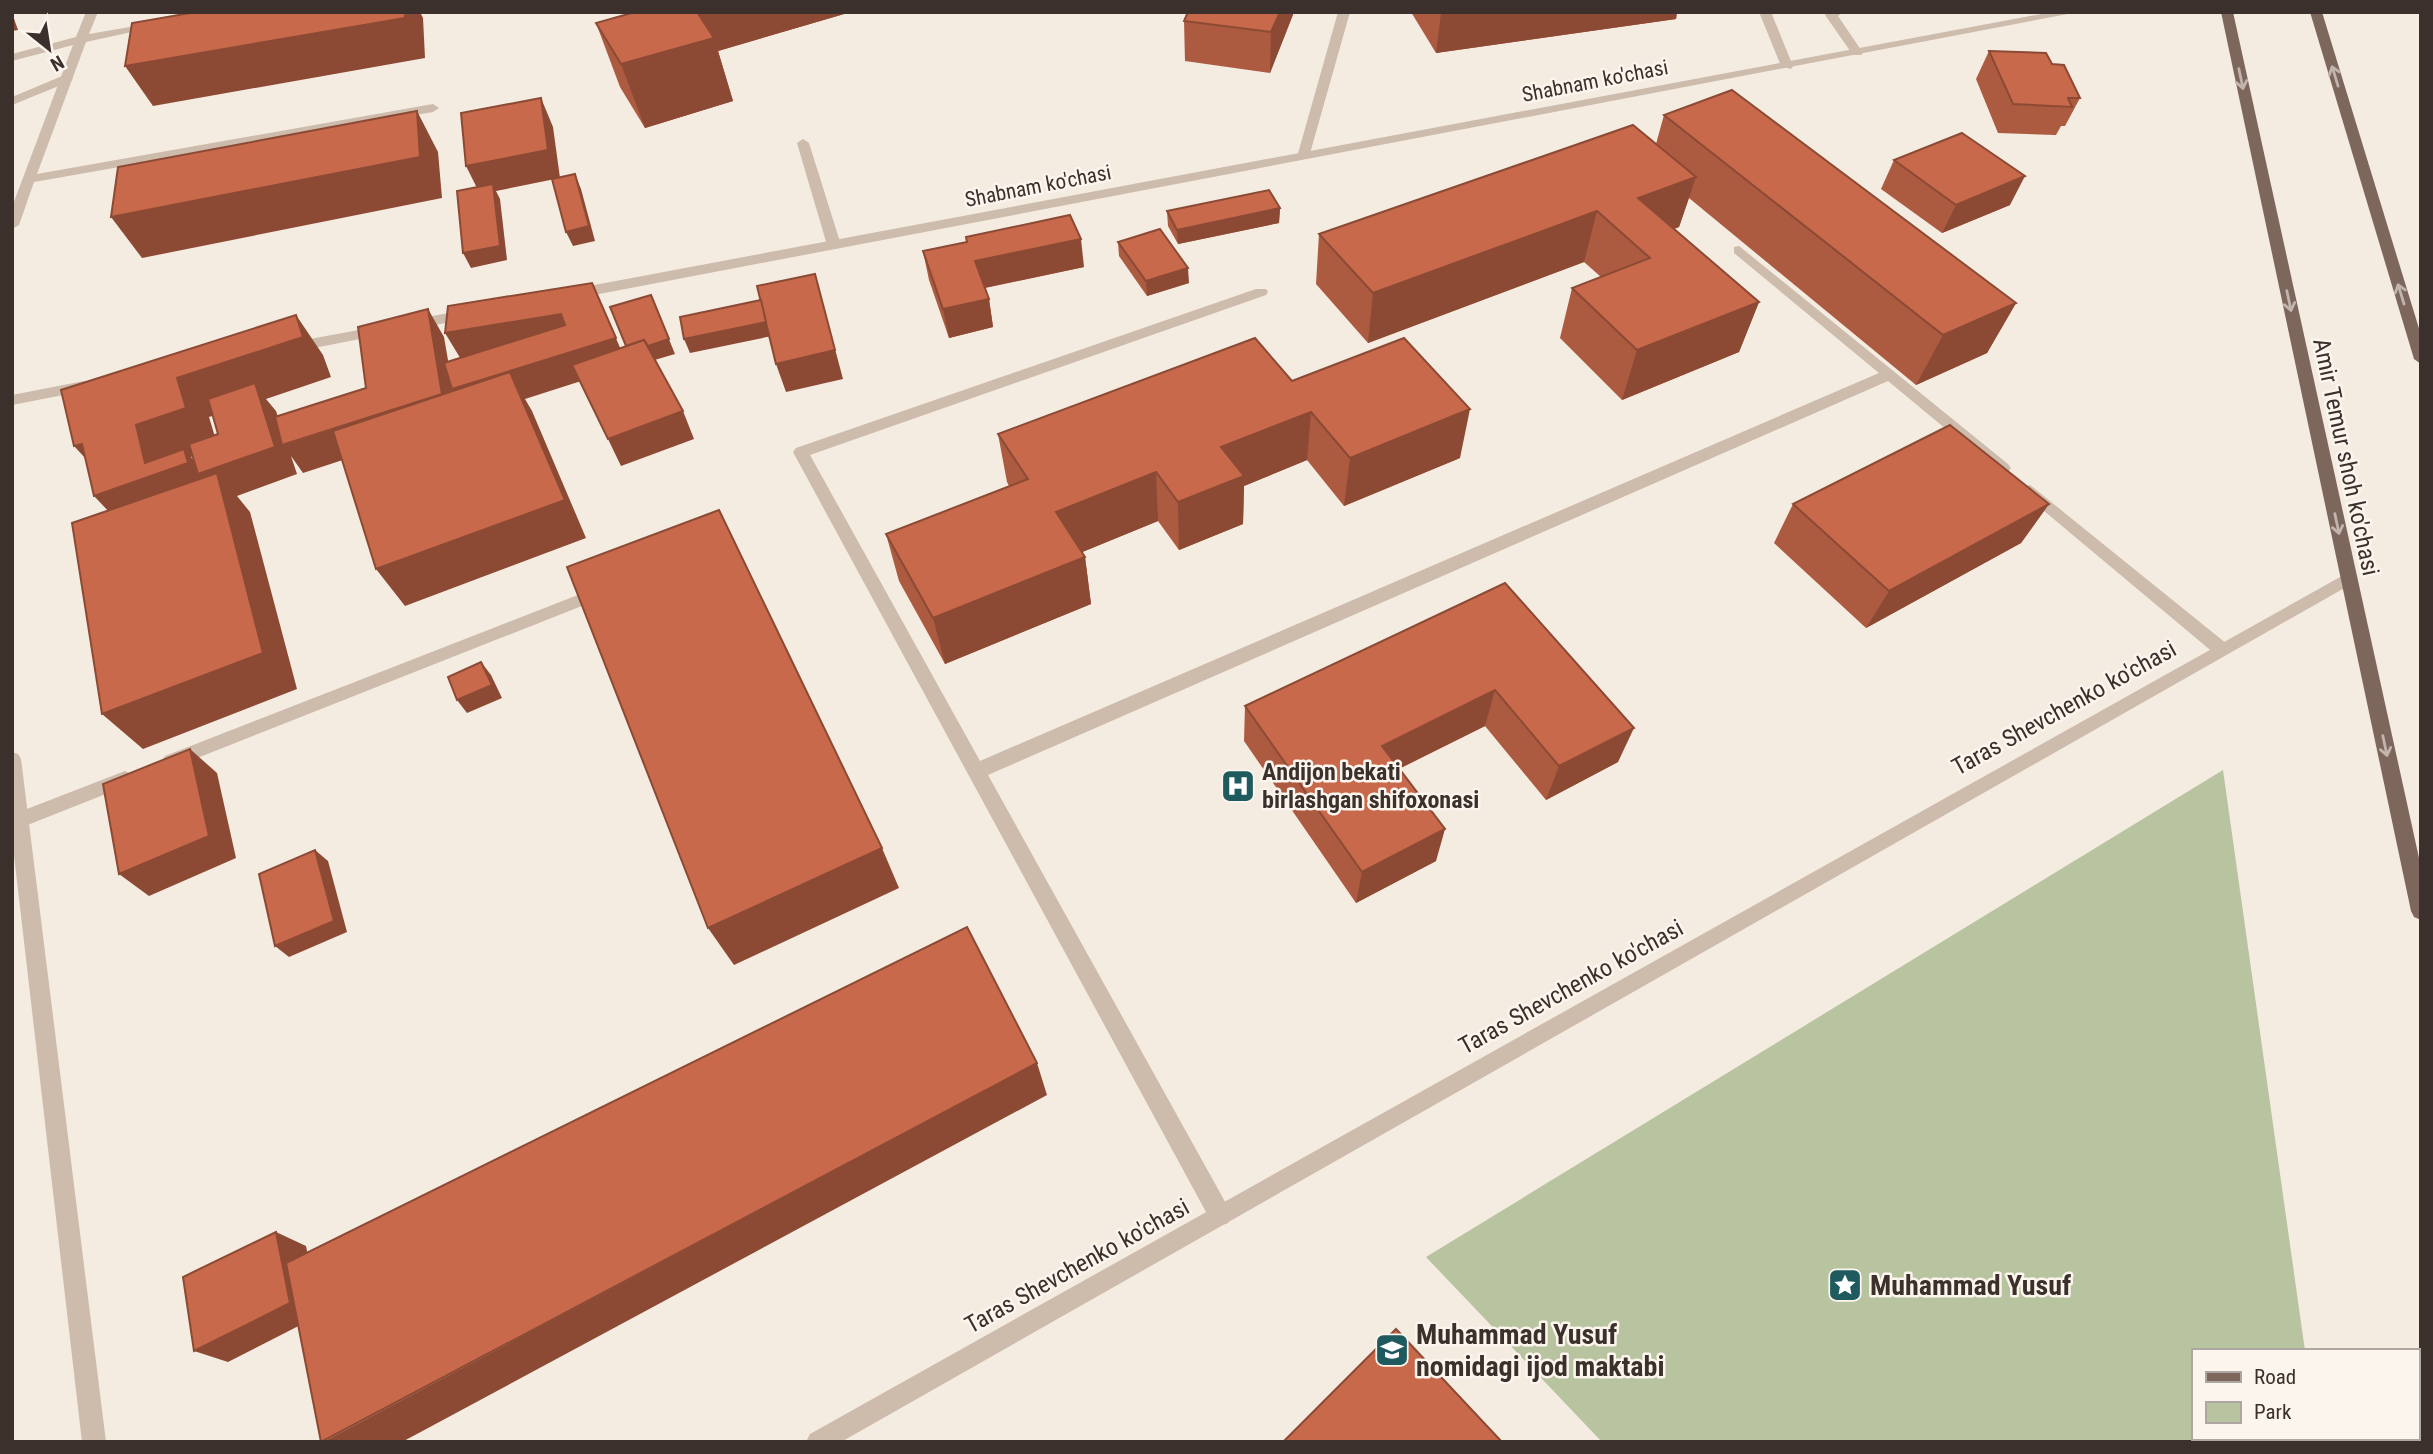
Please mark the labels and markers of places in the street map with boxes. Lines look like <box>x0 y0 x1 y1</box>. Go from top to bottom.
place label: Аndijon bekati birlashgan shifoxonasi <box>1262 758 1479 814</box>
hospital icon: Аndijon bekati birlashgan shifoxonasi <box>1219 767 1257 805</box>
place icon: Muhammad Yusuf <box>1826 1266 1864 1304</box>
place label: Muhammad Yusuf <box>1870 1269 2071 1302</box>
place label: Muhammad Yusuf nomidagi ijod maktabi <box>1416 1318 1664 1383</box>
school or university icon: Muhammad Yusuf nomidagi ijod maktabi <box>1373 1331 1411 1369</box>

